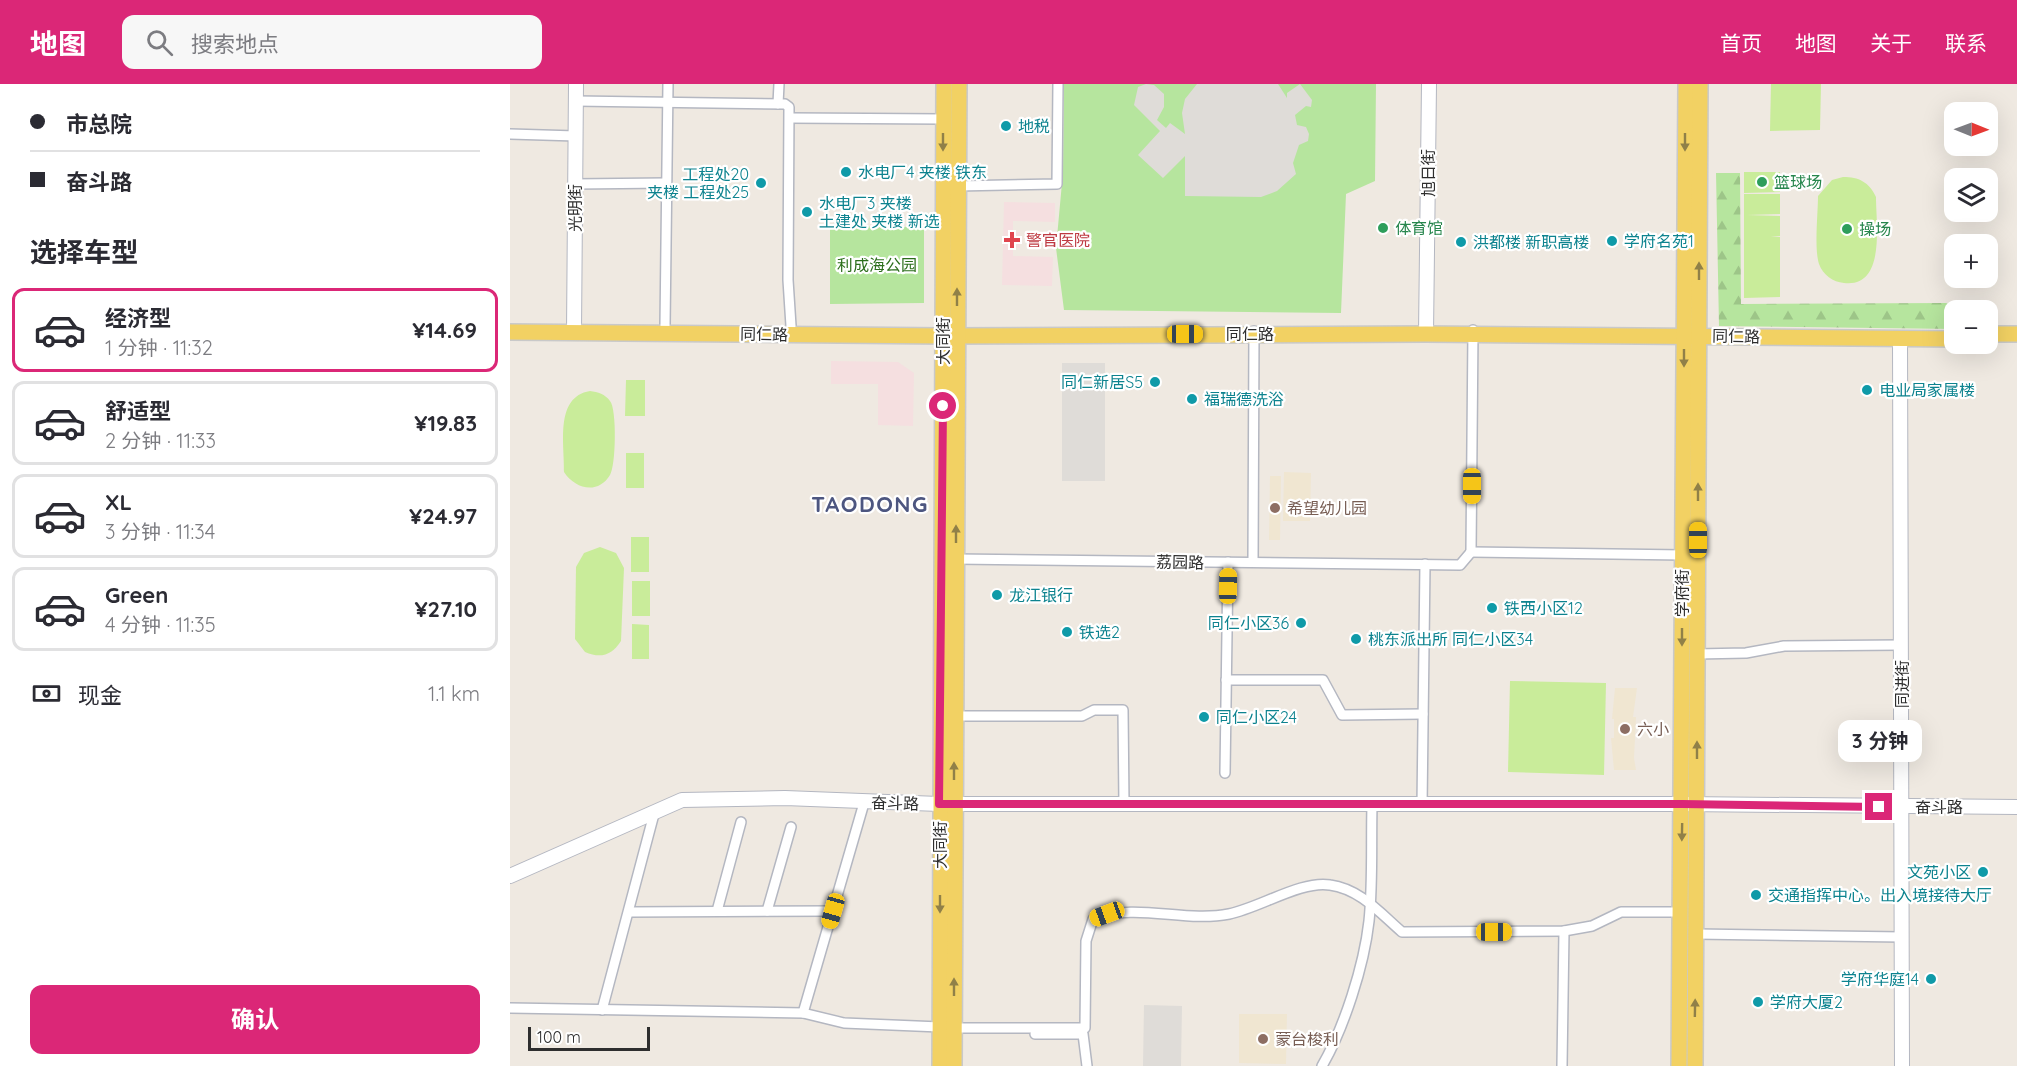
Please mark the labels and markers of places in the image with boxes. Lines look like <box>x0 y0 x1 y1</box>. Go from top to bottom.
place label: 地税 <box>1018 116 1050 136</box>
marker: 地税 <box>999 119 1013 133</box>
place label: 水电厂4 夹楼 铁东 <box>858 162 987 182</box>
place label: 工程处20 夹楼 工程处25 <box>647 164 749 202</box>
marker: 水电厂4 夹楼 铁东 <box>839 165 853 179</box>
place label: 篮球场 <box>1774 172 1822 192</box>
marker: 篮球场 <box>1755 175 1769 189</box>
marker: 工程处20 夹楼 工程处25 <box>754 176 768 190</box>
place label: 水电厂3 夹楼 土建处 夹楼 新选 <box>819 193 940 231</box>
marker: 水电厂3 夹楼 土建处 夹楼 新选 <box>800 205 814 219</box>
place label: 体育馆 <box>1395 218 1443 238</box>
place label: 操场 <box>1859 219 1891 239</box>
marker: 体育馆 <box>1376 221 1390 235</box>
marker: 操场 <box>1840 222 1854 236</box>
place label: 警官医院 <box>1026 230 1090 250</box>
marker: 警官医院 <box>1003 231 1021 249</box>
place label: 学府名苑1 <box>1624 231 1694 251</box>
place label: 洪都楼 新职高楼 <box>1473 232 1589 252</box>
marker: 学府名苑1 <box>1605 234 1619 248</box>
marker: 洪都楼 新职高楼 <box>1454 235 1468 249</box>
place label: 同仁新居S5 <box>1061 372 1143 392</box>
marker: 同仁新居S5 <box>1148 375 1162 389</box>
place label: 电业局家属楼 <box>1879 380 1975 400</box>
marker: 电业局家属楼 <box>1860 383 1874 397</box>
place label: 福瑞德洗浴 <box>1204 389 1284 409</box>
marker: 福瑞德洗浴 <box>1185 392 1199 406</box>
place label: 希望幼儿园 <box>1287 498 1367 518</box>
marker: 希望幼儿园 <box>1268 501 1282 515</box>
place label: 龙江银行 <box>1009 585 1073 605</box>
marker: 龙江银行 <box>990 588 1004 602</box>
place label: 铁西小区12 <box>1504 598 1583 618</box>
marker: 铁西小区12 <box>1485 601 1499 615</box>
place label: 同仁小区36 <box>1208 613 1289 633</box>
marker: 同仁小区36 <box>1294 616 1308 630</box>
place label: 铁选2 <box>1079 622 1120 642</box>
marker: 铁选2 <box>1060 625 1074 639</box>
place label: 桃东派出所 同仁小区34 <box>1368 629 1533 649</box>
marker: 桃东派出所 同仁小区34 <box>1349 632 1363 646</box>
place label: 同仁小区24 <box>1216 707 1297 727</box>
marker: 同仁小区24 <box>1197 710 1211 724</box>
place label: 六小 <box>1637 719 1669 739</box>
marker: 六小 <box>1618 722 1632 736</box>
place label: 文苑小区 <box>1907 862 1971 882</box>
marker: 文苑小区 <box>1976 865 1990 879</box>
place label: 交通指挥中心。出入境接待大厅 <box>1768 885 1992 905</box>
marker: 交通指挥中心。出入境接待大厅 <box>1749 888 1763 902</box>
place label: 学府华庭14 <box>1841 969 1919 989</box>
marker: 学府华庭14 <box>1924 972 1938 986</box>
place label: 学府大厦2 <box>1770 992 1843 1012</box>
marker: 学府大厦2 <box>1751 995 1765 1009</box>
place label: 蒙台梭利 <box>1275 1029 1339 1049</box>
marker: 蒙台梭利 <box>1256 1032 1270 1046</box>

